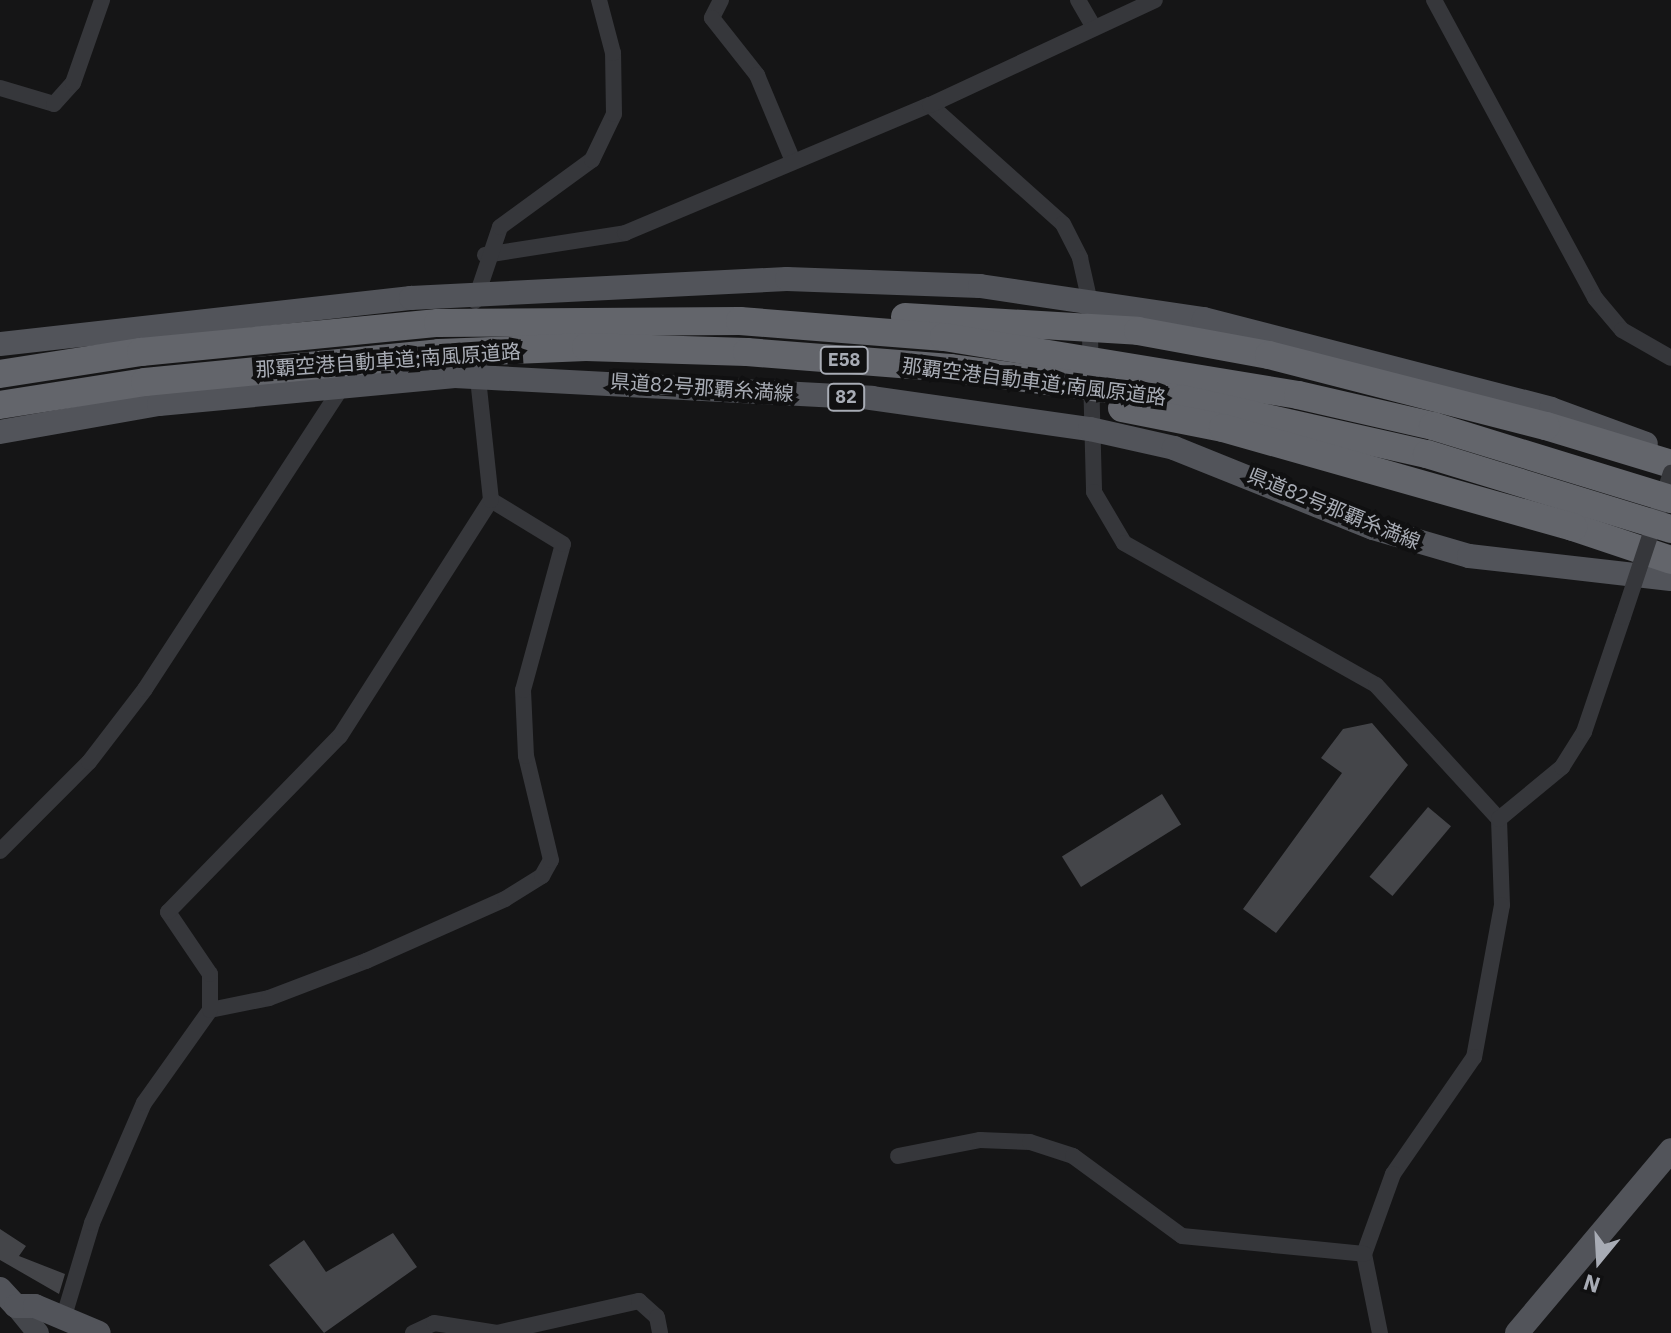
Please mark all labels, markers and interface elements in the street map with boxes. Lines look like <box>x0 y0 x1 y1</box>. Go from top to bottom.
street label: 那覇空港自動車道;南風原道路 <box>255 339 521 381</box>
road number: E58 <box>818 346 870 374</box>
street label: 那覇空港自動車道;南風原道路 <box>901 353 1167 409</box>
street label: 県道82号那覇糸満線 <box>609 369 795 405</box>
road number: 82 <box>826 383 866 411</box>
street label: 県道82号那覇糸満線 <box>1244 462 1424 554</box>
north arrow <box>1559 1221 1639 1301</box>
text: N <box>1579 1268 1603 1301</box>

